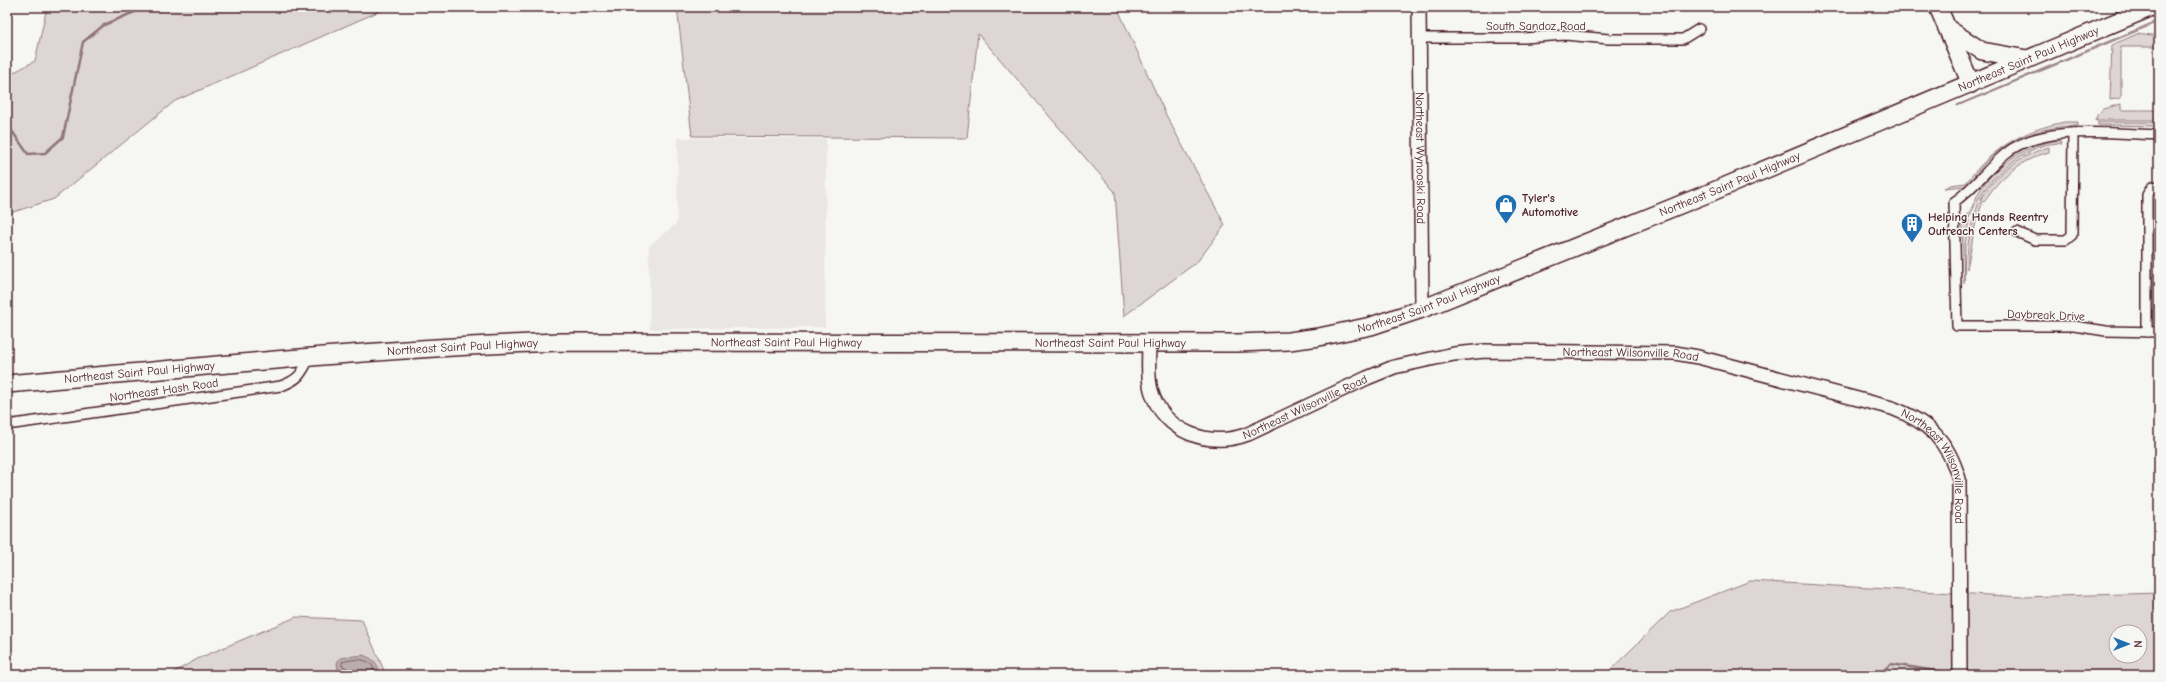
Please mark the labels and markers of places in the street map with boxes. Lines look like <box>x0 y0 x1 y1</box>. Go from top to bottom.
place label: Tyler's Automotive <box>1522 191 1578 219</box>
shop icon: Tyler's Automotive <box>1493 192 1519 225</box>
place label: Helping Hands Reentry Outreach Centers <box>1928 210 2049 238</box>
building icon: Helping Hands Reentry Outreach Centers <box>1899 211 1925 244</box>

